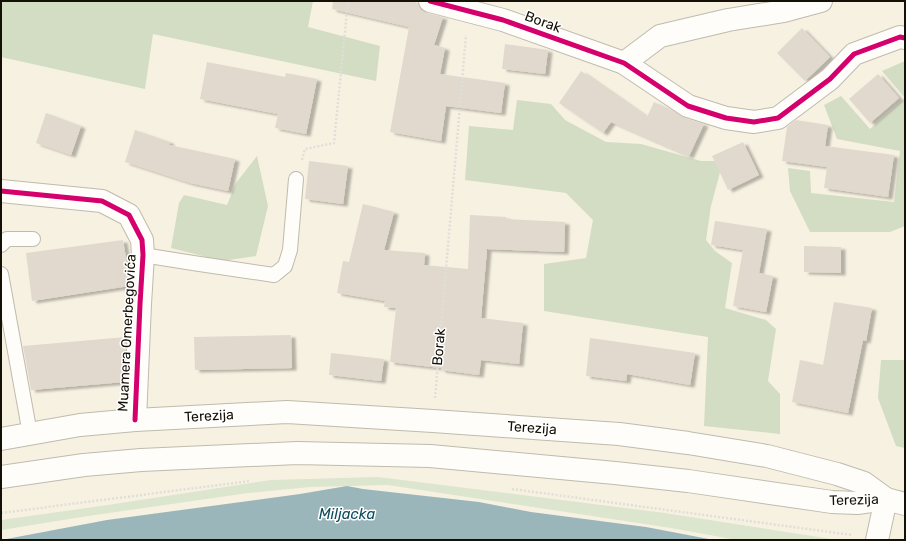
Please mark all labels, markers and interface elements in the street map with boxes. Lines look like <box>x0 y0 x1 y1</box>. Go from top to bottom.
street label: Borak <box>522 8 564 37</box>
street label: Muamera Omerbegovića <box>114 254 140 412</box>
street label: Borak <box>429 327 449 366</box>
street label: Terezija <box>184 406 234 426</box>
street label: Terezija <box>507 418 557 438</box>
street label: Terezija <box>829 491 879 509</box>
water label: Miljacka <box>319 505 376 523</box>

